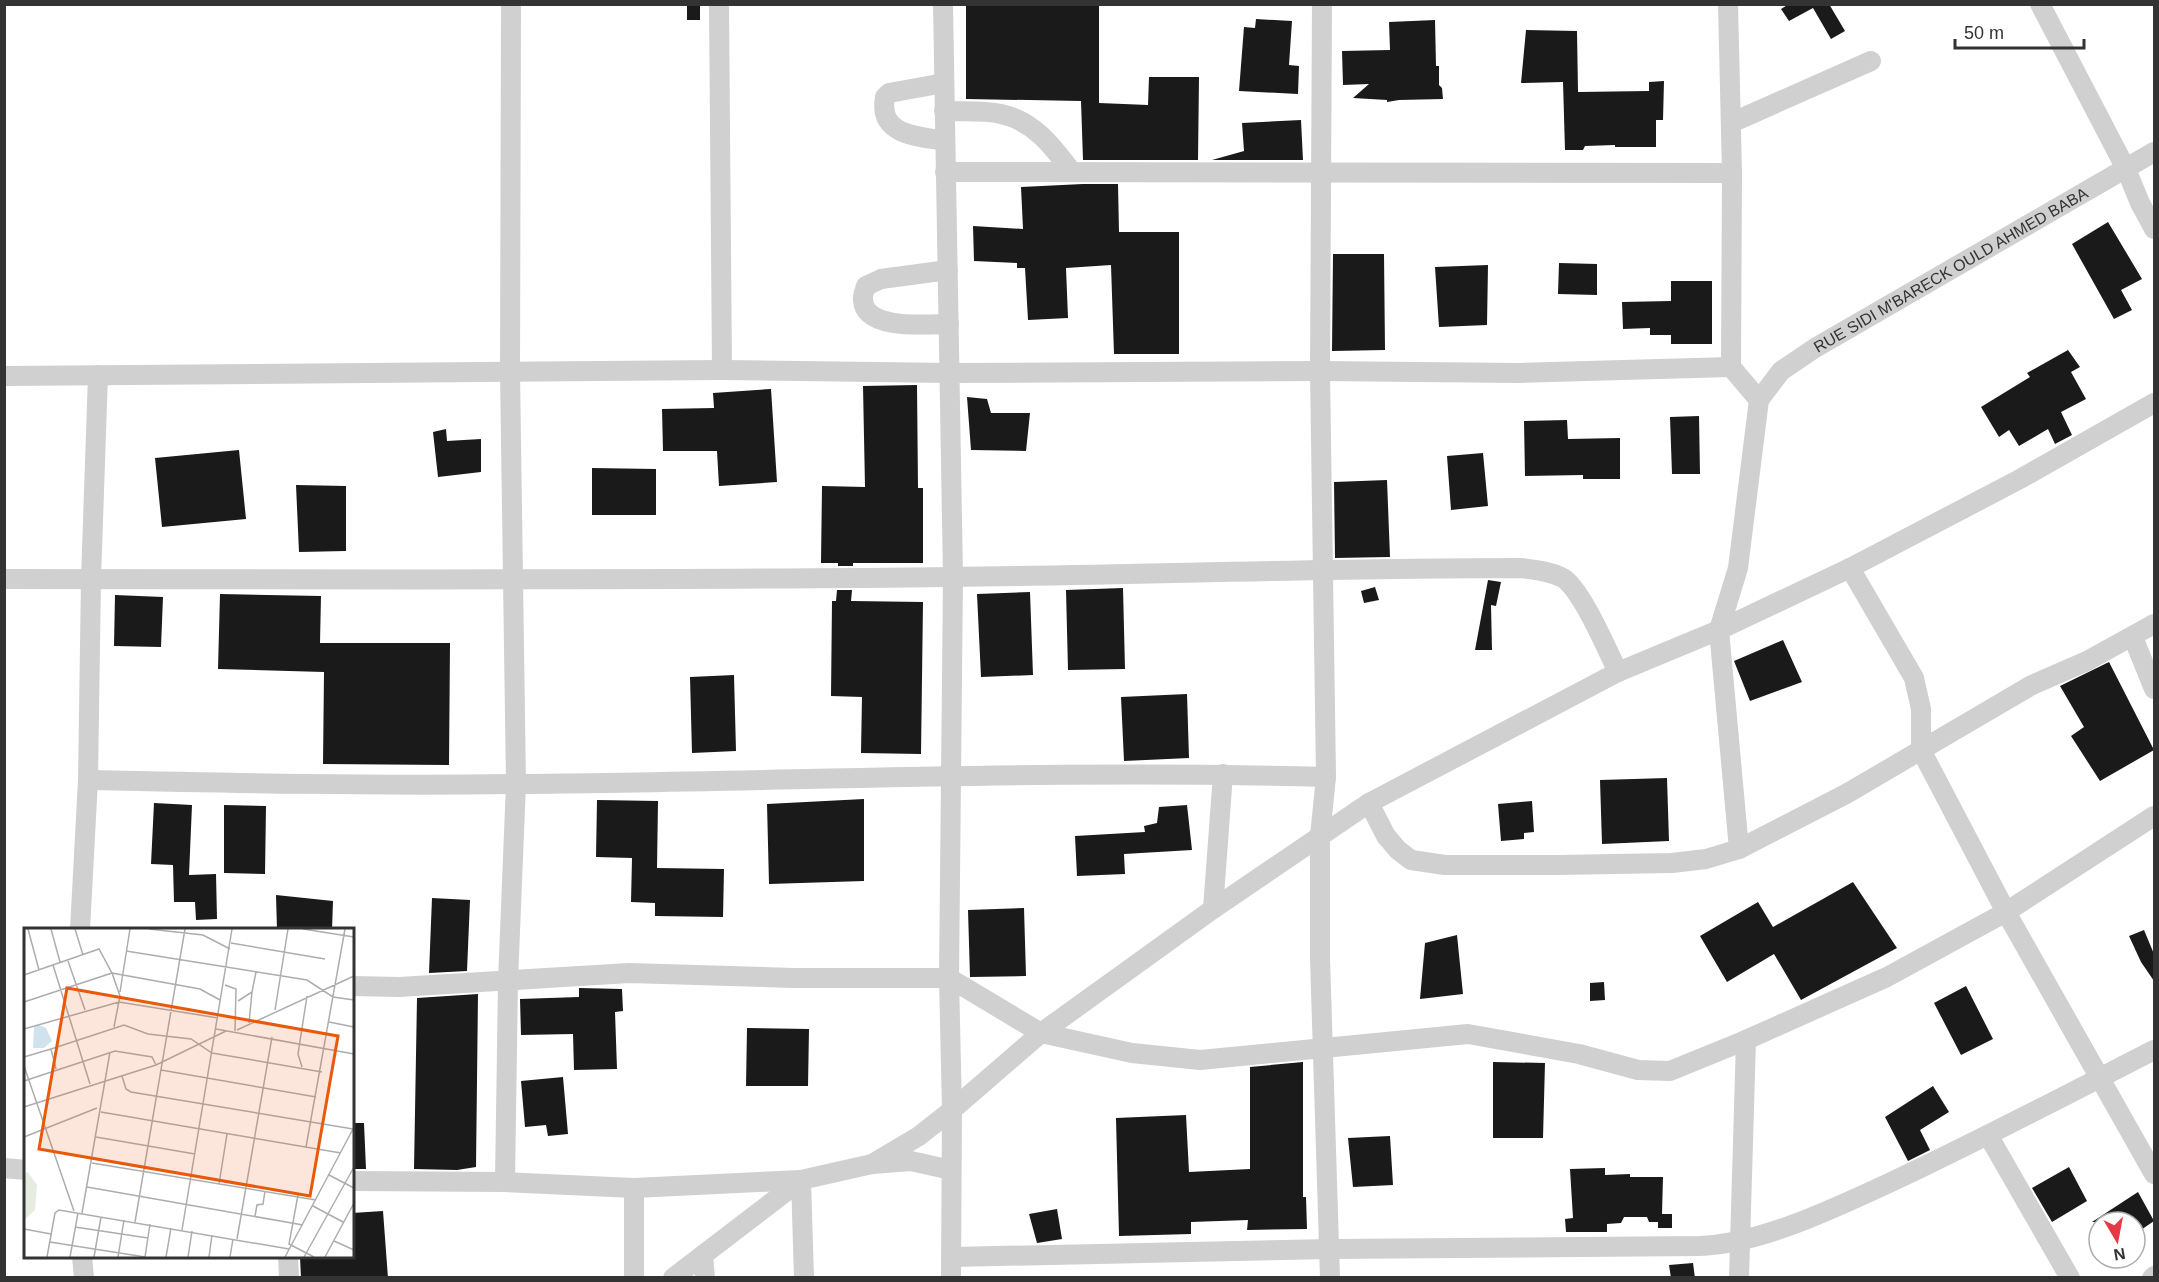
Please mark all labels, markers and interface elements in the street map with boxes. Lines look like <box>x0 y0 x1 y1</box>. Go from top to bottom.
scale bar <box>1955 12 2084 50</box>
text: 50 m <box>1964 23 2004 43</box>
street label: RUE SIDI M'BARECK OULD AHMED BABA <box>1811 184 2091 356</box>
inset map <box>24 928 354 1258</box>
north arrow <box>2087 1210 2147 1270</box>
text: N <box>2112 1245 2127 1264</box>

